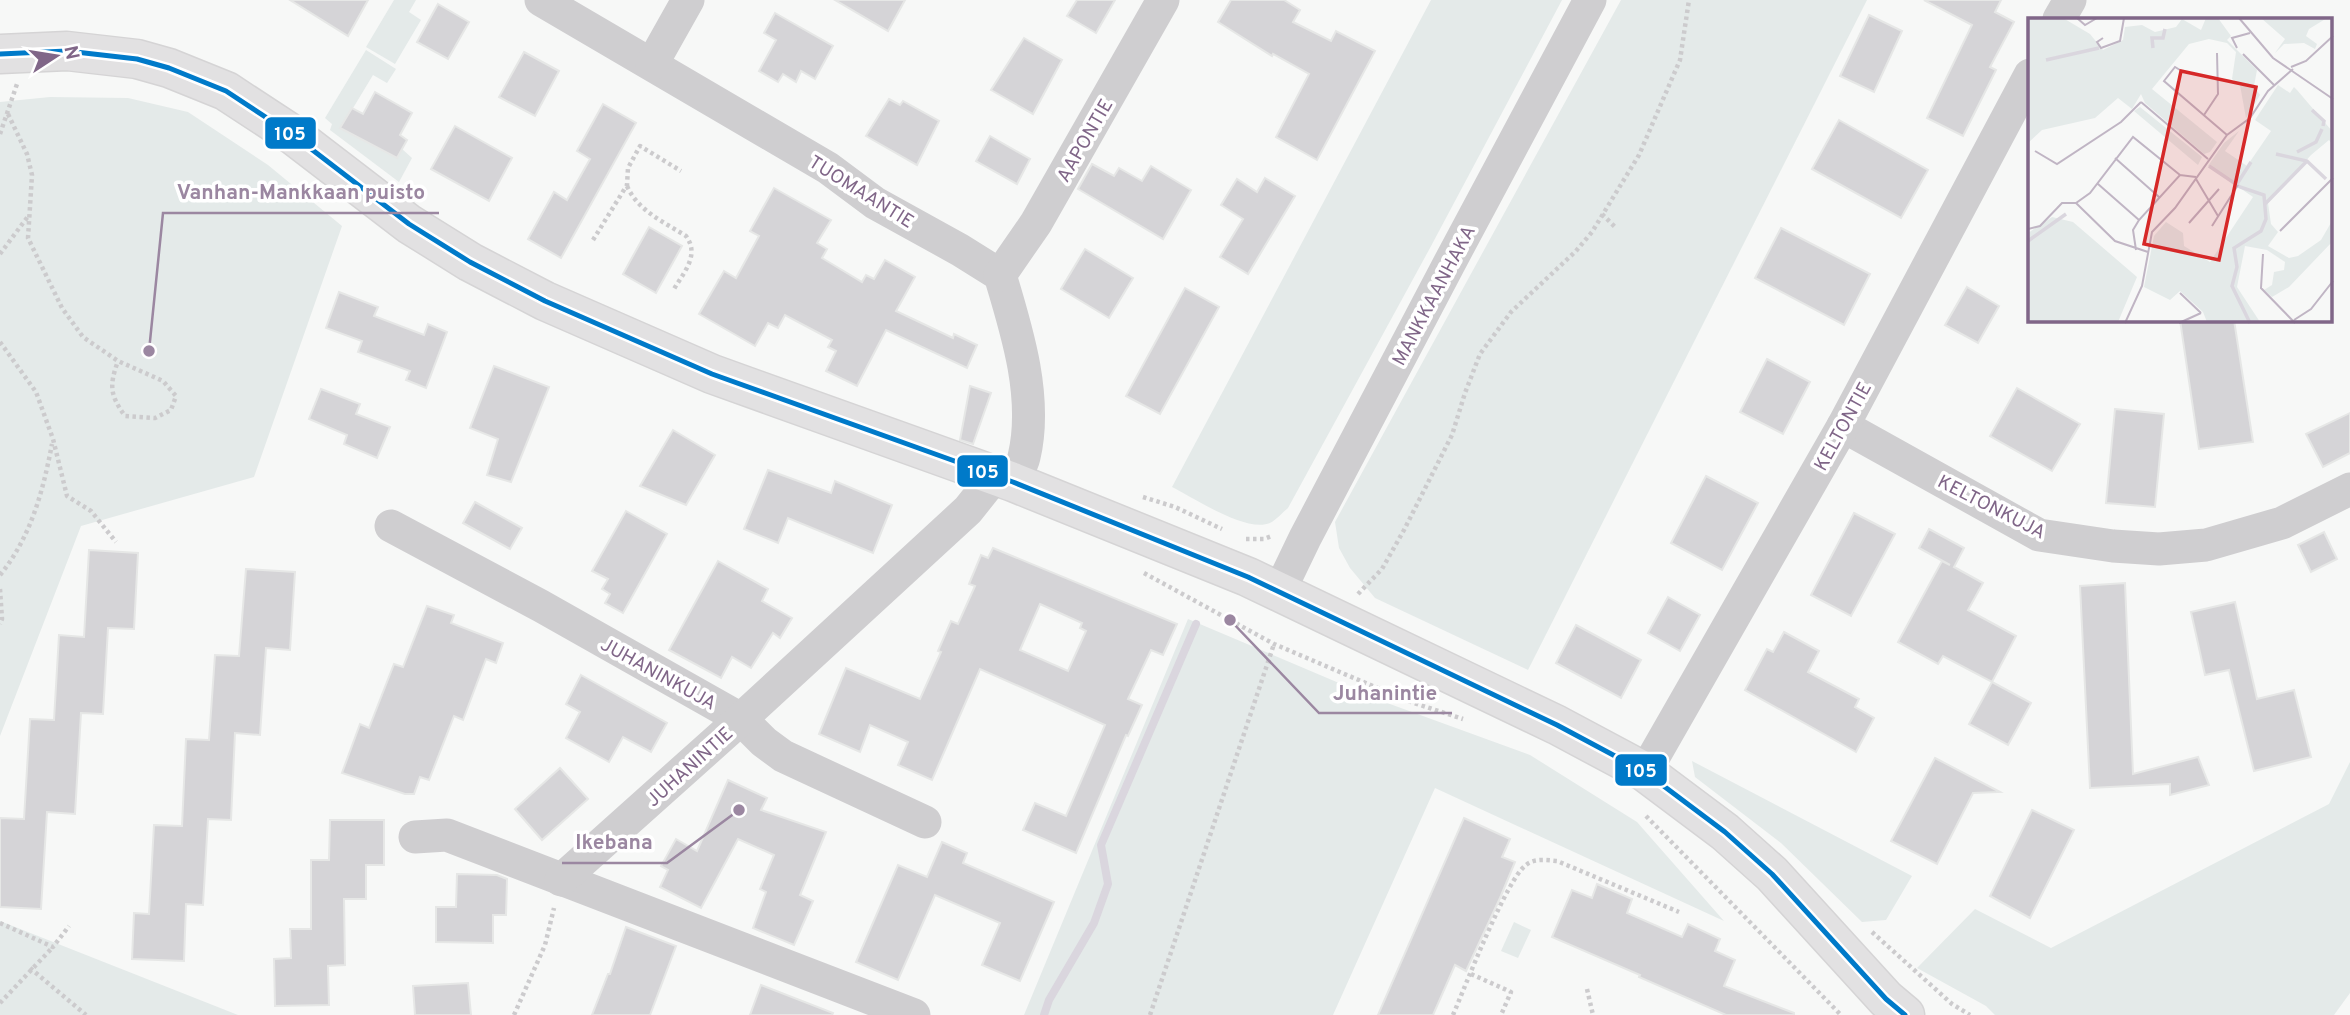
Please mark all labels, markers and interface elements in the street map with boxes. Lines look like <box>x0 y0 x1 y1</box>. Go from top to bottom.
inset map <box>2028 18 2332 322</box>
north arrow <box>21 21 91 91</box>
text: N <box>58 44 84 62</box>
street label: AAPONTIE <box>1052 95 1119 187</box>
line badge: 105 <box>264 116 317 150</box>
text: 105 <box>274 123 306 147</box>
street label: TUOMAANTIE <box>804 151 918 235</box>
callout: Vanhan-Mankkaan puisto <box>163 171 439 213</box>
text: Vanhan-Mankkaan puisto <box>177 180 425 207</box>
street label: MANKKAANHAKA <box>1388 222 1482 370</box>
street label: KELTONTIE <box>1810 378 1878 476</box>
line badge: 105 <box>956 454 1009 488</box>
text: 105 <box>967 461 999 485</box>
street label: KELTONKUJA <box>1933 470 2049 545</box>
street label: JUHANINKUJA <box>596 633 720 716</box>
callout: Juhanintie <box>1319 671 1452 713</box>
text: Juhanintie <box>1333 681 1437 708</box>
street label: JUHANINTIE <box>642 722 739 813</box>
line badge: 105 <box>1614 753 1668 787</box>
text: 105 <box>1625 760 1657 784</box>
callout: Ikebana <box>562 821 667 863</box>
text: Ikebana <box>575 830 653 857</box>

